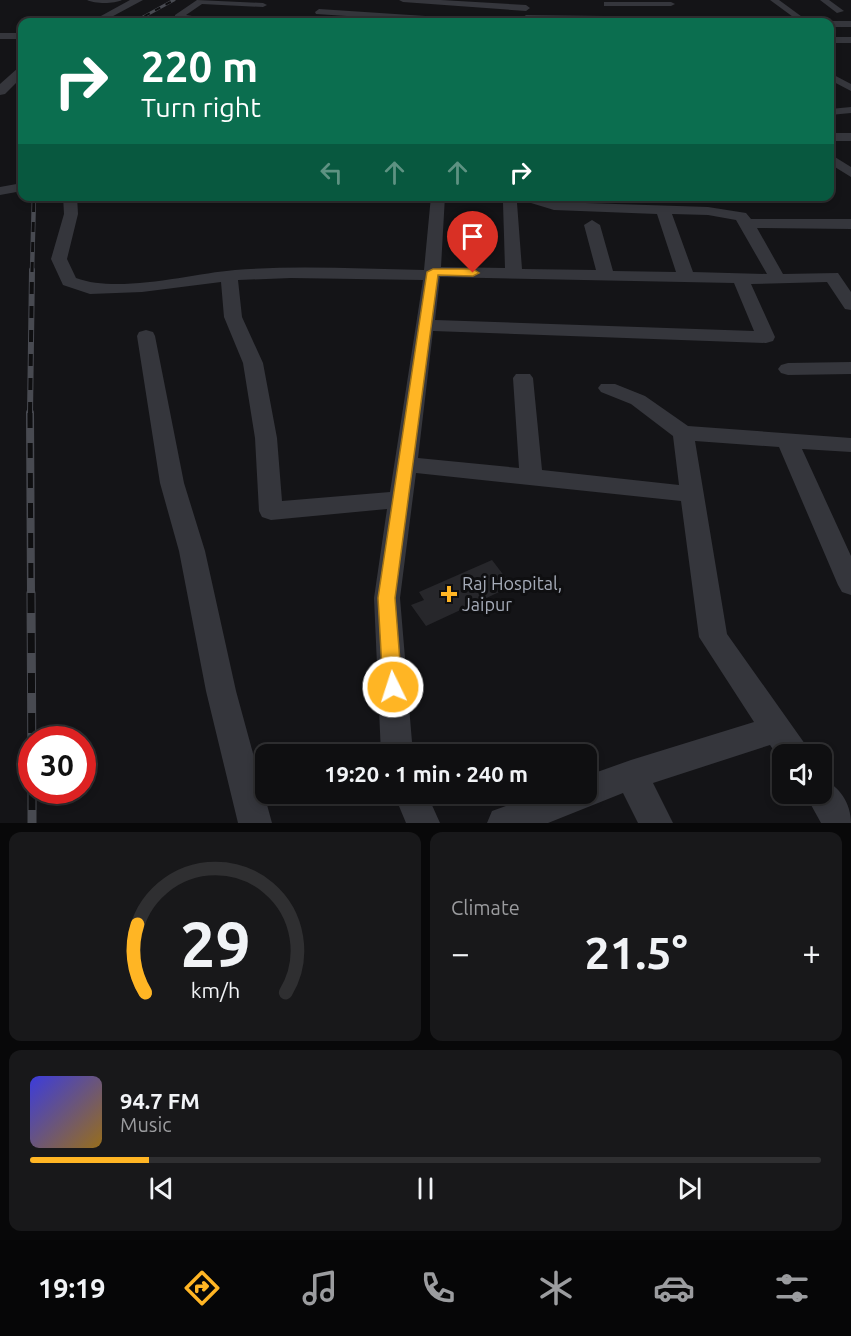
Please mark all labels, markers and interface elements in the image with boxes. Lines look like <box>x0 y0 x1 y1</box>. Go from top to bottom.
icon: right <box>42 42 120 120</box>
text: 220 m <box>141 43 258 90</box>
text: Turn right <box>141 92 261 122</box>
icon: left <box>315 156 348 189</box>
icon: ahead <box>378 156 411 189</box>
icon: ahead <box>441 156 474 189</box>
icon: right <box>504 156 537 189</box>
pin <box>447 211 498 273</box>
icon: arrive <box>456 220 489 253</box>
place label: Raj Hospital, Jaipur <box>462 573 562 614</box>
marker: Raj Hospital, Jaipur <box>440 585 458 603</box>
position arrow <box>361 655 425 719</box>
speed limit sign: 30 <box>18 726 96 804</box>
map controls <box>772 744 832 804</box>
button: sound <box>772 744 832 804</box>
text: 19:20 · 1 min · 240 m <box>324 761 528 786</box>
text: Climate <box>451 896 520 919</box>
text: 29 <box>180 909 250 979</box>
text: 21.5° <box>584 927 688 978</box>
text: − <box>451 934 470 971</box>
text: + <box>802 934 821 971</box>
text: km/h <box>190 979 240 1003</box>
text: 94.7 FM <box>120 1088 200 1113</box>
text: Music <box>120 1113 172 1136</box>
icon: previous <box>145 1172 178 1205</box>
icon: pause <box>409 1172 442 1205</box>
icon: next <box>673 1172 706 1205</box>
icon: directions <box>181 1267 223 1309</box>
icon: music <box>299 1267 341 1309</box>
icon: phone <box>417 1267 459 1309</box>
icon: climate <box>535 1267 577 1309</box>
icon: car <box>653 1267 695 1309</box>
icon: filters <box>771 1267 813 1309</box>
text: 19:19 <box>38 1273 106 1303</box>

